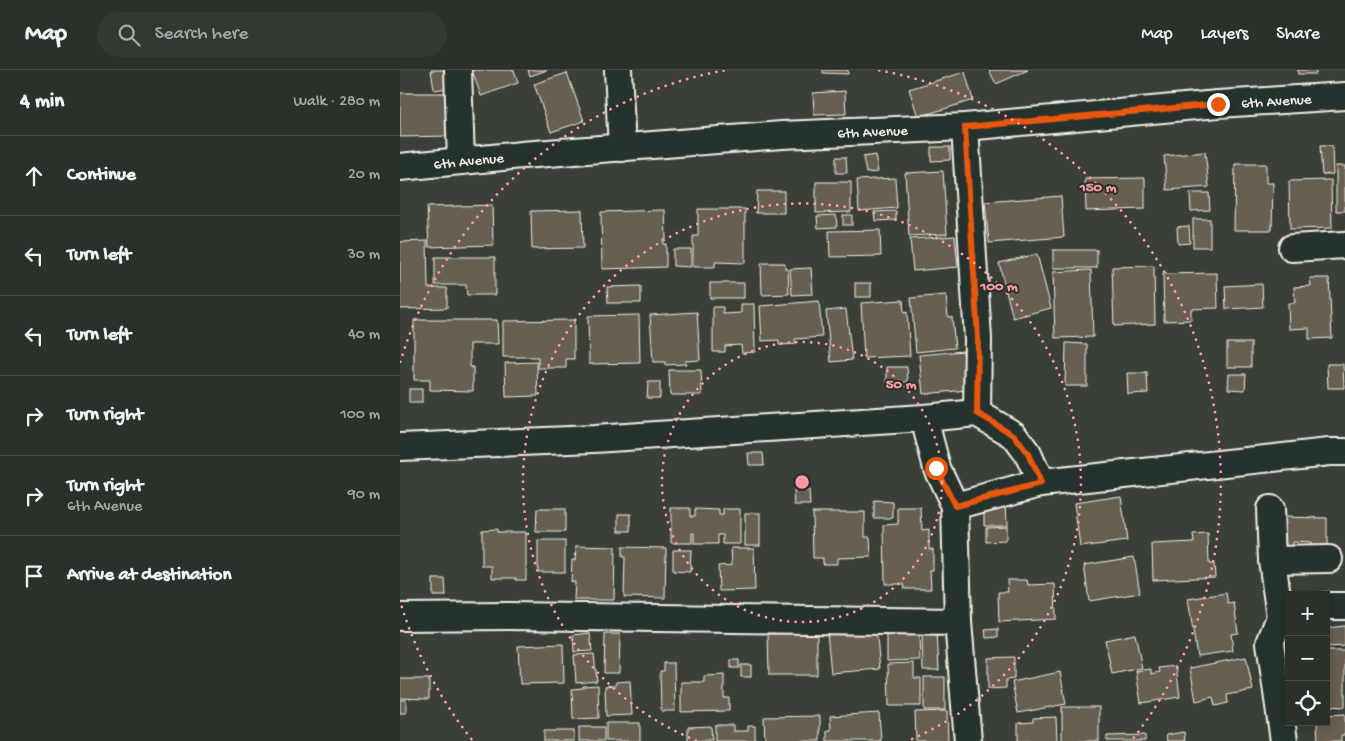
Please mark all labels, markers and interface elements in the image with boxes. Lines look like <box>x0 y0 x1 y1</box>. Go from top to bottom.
search box <box>97 12 447 57</box>
text: Map <box>25 20 67 49</box>
icon: search <box>115 21 143 49</box>
text: Search here <box>155 23 248 46</box>
text: Map <box>1141 24 1173 45</box>
text: Layers <box>1201 24 1248 45</box>
text: Share <box>1276 24 1320 45</box>
text: 4 min <box>20 90 64 115</box>
street label: 6th Avenue <box>1241 91 1312 114</box>
text: Walk · 280 m <box>293 93 380 112</box>
route end <box>1207 93 1230 116</box>
street label: 6th Avenue <box>837 122 909 144</box>
street label: 6th Avenue <box>433 150 505 175</box>
icon: ahead <box>20 162 48 190</box>
text: Continue <box>67 164 136 187</box>
text: 20 m <box>348 166 380 185</box>
text: 150 m <box>1079 179 1117 197</box>
icon: left <box>20 242 48 270</box>
text: Turn left <box>67 244 131 267</box>
text: 30 m <box>347 246 380 265</box>
text: 100 m <box>979 278 1018 296</box>
icon: left <box>20 322 48 350</box>
text: Turn left <box>67 324 131 347</box>
text: 40 m <box>348 326 380 345</box>
text: 50 m <box>886 376 917 394</box>
icon: right <box>20 402 48 430</box>
text: Turn right <box>67 404 143 427</box>
text: 100 m <box>340 406 380 425</box>
route start <box>925 457 948 480</box>
centre of rings <box>793 473 811 491</box>
text: Turn right <box>67 475 143 498</box>
icon: right <box>20 482 48 510</box>
text: 90 m <box>348 486 380 505</box>
text: 6th Avenue <box>67 498 142 517</box>
icon: arrive <box>20 562 48 590</box>
text: Arrive at destination <box>67 564 231 587</box>
map controls <box>1285 591 1330 726</box>
button: + <box>1285 591 1330 636</box>
button: − <box>1285 636 1330 681</box>
button: locate <box>1285 681 1330 726</box>

